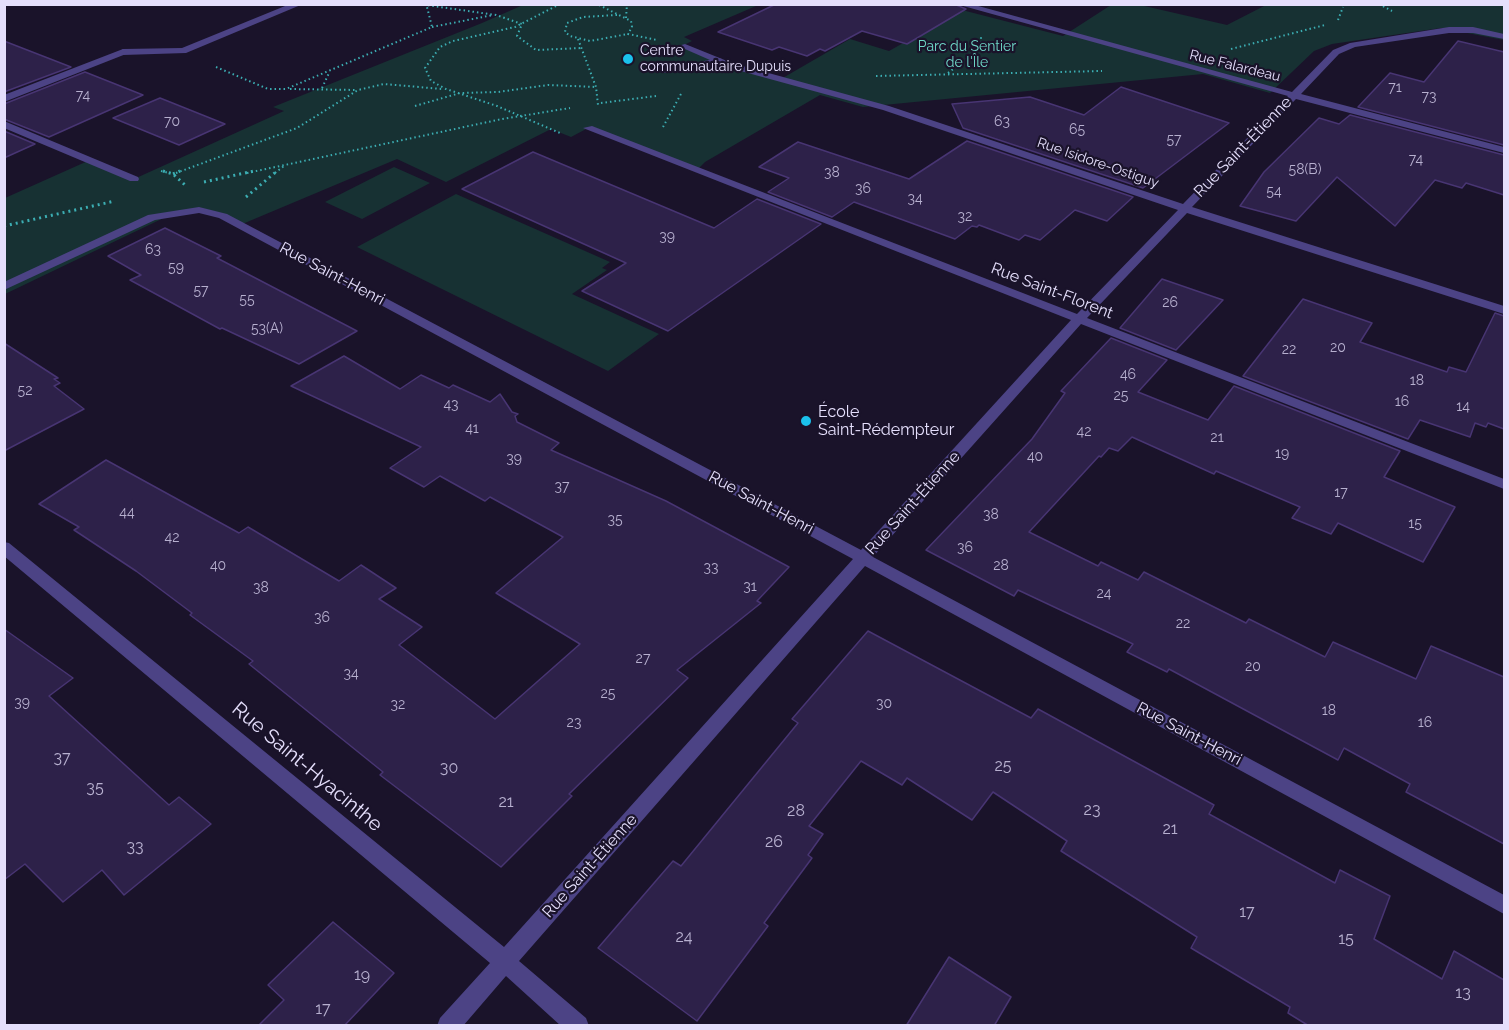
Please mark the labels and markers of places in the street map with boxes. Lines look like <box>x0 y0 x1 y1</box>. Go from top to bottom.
place label: Centre communautaire Dupuis <box>640 43 791 76</box>
marker: Centre communautaire Dupuis <box>621 52 635 66</box>
place label: École Saint-Rédempteur <box>818 402 954 440</box>
marker: École Saint-Rédempteur <box>799 414 813 428</box>

